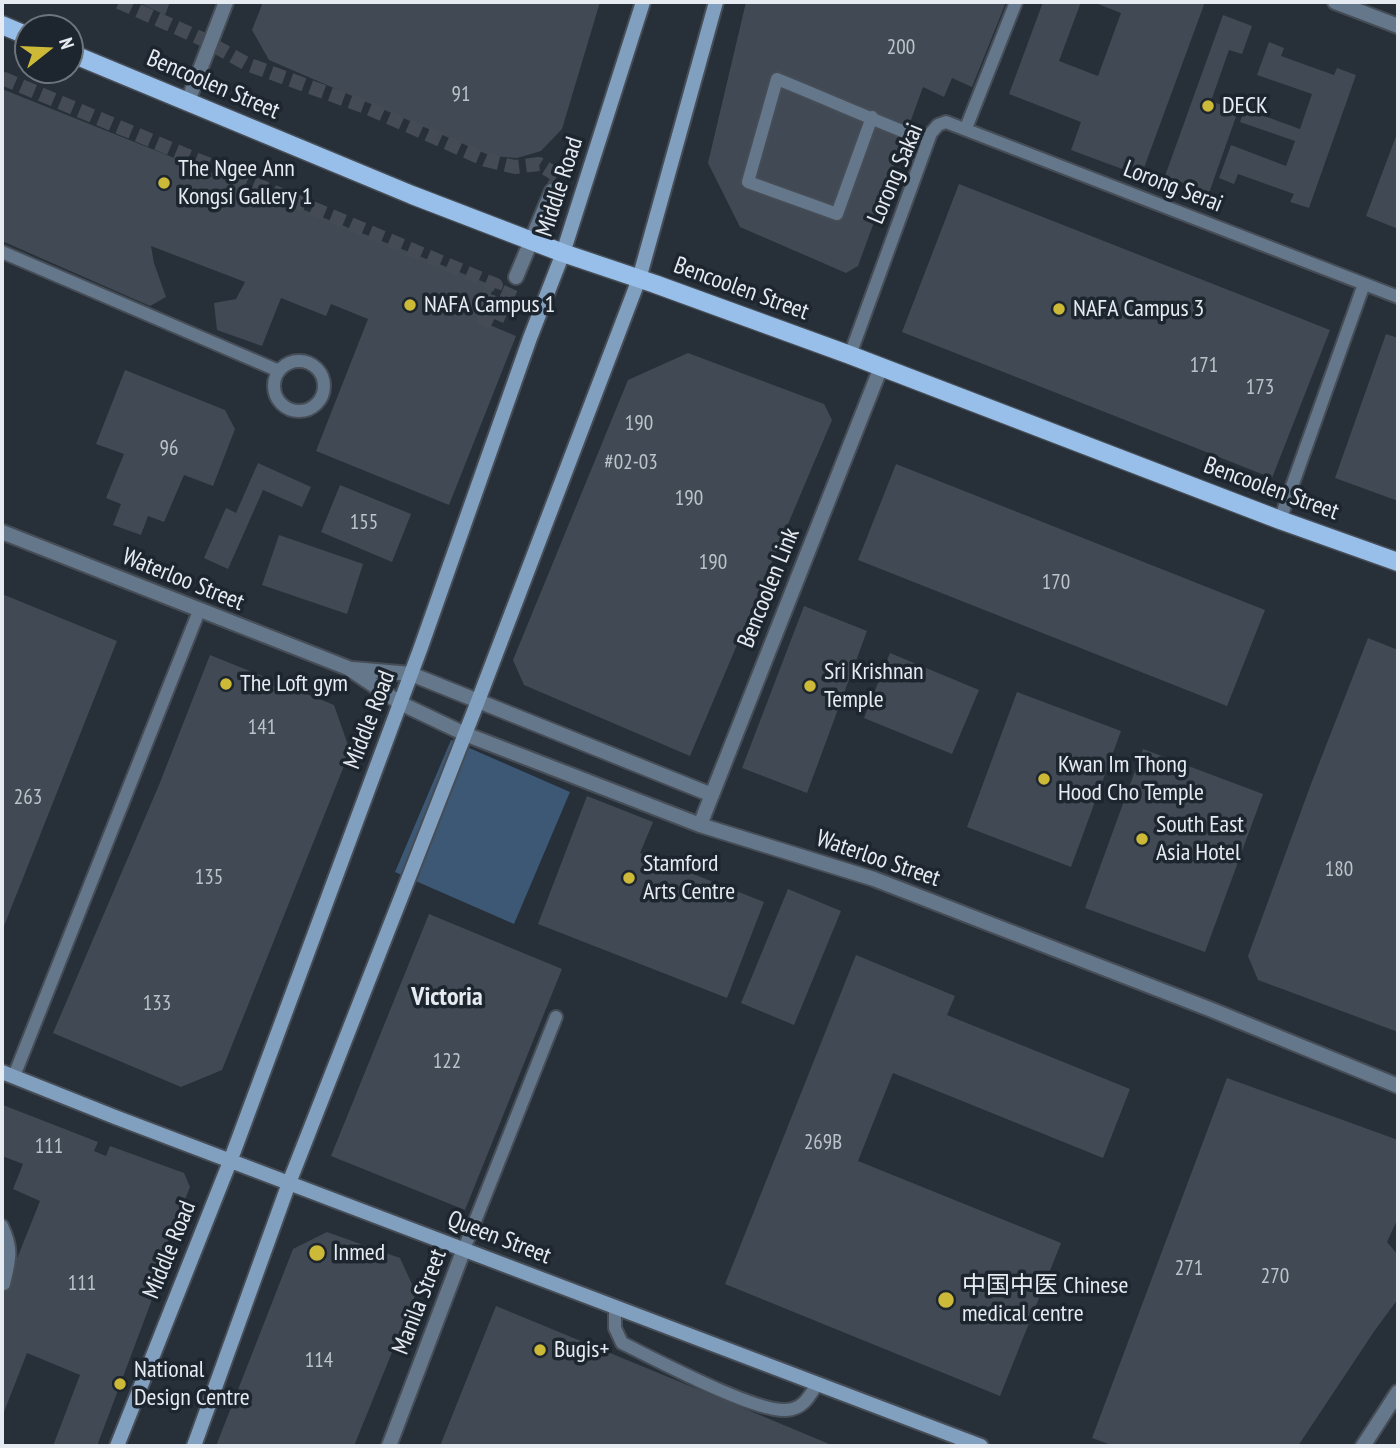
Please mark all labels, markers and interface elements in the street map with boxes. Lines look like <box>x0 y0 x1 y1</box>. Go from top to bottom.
north arrow <box>14 14 84 84</box>
text: N <box>54 35 80 52</box>
house number: 200 <box>887 35 915 61</box>
street label: Bencoolen Street <box>142 44 284 126</box>
house number: 91 <box>452 82 470 108</box>
place label: DECK <box>1222 92 1268 120</box>
marker: DECK <box>1200 98 1216 114</box>
street label: Lorong Sakai <box>862 119 930 229</box>
street label: Middle Road <box>530 134 590 240</box>
place label: The Ngee Ann Kongsi Gallery 1 <box>178 155 313 211</box>
street label: Lorong Serai <box>1119 155 1227 219</box>
marker: The Ngee Ann Kongsi Gallery 1 <box>156 175 172 191</box>
street label: Bencoolen Street <box>670 251 812 327</box>
place label: NAFA Campus 1 <box>424 291 555 319</box>
place label: NAFA Campus 3 <box>1073 295 1204 323</box>
marker: NAFA Campus 1 <box>402 297 418 313</box>
marker: NAFA Campus 3 <box>1051 301 1067 317</box>
house number: 171 <box>1190 353 1218 379</box>
house number: 173 <box>1246 375 1274 401</box>
house number: 190 <box>625 411 653 437</box>
house number: 96 <box>160 436 178 462</box>
house number: #02-03 <box>604 450 658 476</box>
street label: Bencoolen Street <box>1200 451 1342 527</box>
house number: 190 <box>675 486 703 512</box>
house number: 155 <box>350 510 378 536</box>
street label: Bencoolen Link <box>732 524 806 652</box>
street label: Waterloo Street <box>118 543 248 617</box>
house number: 190 <box>699 550 727 576</box>
house number: 170 <box>1042 570 1070 596</box>
place label: Sri Krishnan Temple <box>824 658 924 714</box>
street label: Middle Road <box>338 667 402 773</box>
place label: The Loft gym <box>240 670 348 698</box>
marker: The Loft gym <box>218 676 234 692</box>
marker: Sri Krishnan Temple <box>802 678 818 694</box>
house number: 141 <box>248 715 276 741</box>
place label: Kwan Im Thong Hood Cho Temple <box>1058 751 1204 807</box>
marker: Kwan Im Thong Hood Cho Temple <box>1036 771 1052 787</box>
house number: 263 <box>14 785 42 811</box>
place label: South East Asia Hotel <box>1156 811 1244 867</box>
street label: Waterloo Street <box>812 824 944 894</box>
marker: South East Asia Hotel <box>1134 831 1150 847</box>
place label: Stamford Arts Centre <box>643 850 735 906</box>
house number: 180 <box>1325 857 1353 883</box>
house number: 135 <box>195 865 223 891</box>
marker: Stamford Arts Centre <box>621 870 637 886</box>
district label: Victoria <box>411 982 483 1014</box>
house number: 133 <box>143 991 171 1017</box>
house number: 122 <box>433 1049 461 1075</box>
house number: 269B <box>804 1130 842 1156</box>
house number: 111 <box>35 1134 63 1160</box>
street label: Middle Road <box>137 1197 203 1303</box>
street label: Queen Street <box>443 1205 555 1271</box>
place label: Inmed <box>333 1239 385 1267</box>
marker: Inmed <box>307 1243 327 1263</box>
street label: Manila Street <box>387 1245 453 1359</box>
house number: 271 <box>1175 1256 1203 1282</box>
house number: 270 <box>1261 1264 1289 1290</box>
house number: 111 <box>68 1271 96 1297</box>
place label: 中国中医 Chinese medical centre <box>962 1272 1128 1328</box>
marker: 中国中医 Chinese medical centre <box>936 1290 956 1310</box>
place label: Bugis+ <box>554 1336 609 1364</box>
marker: Bugis+ <box>532 1342 548 1358</box>
house number: 114 <box>305 1348 333 1374</box>
place label: National Design Centre <box>134 1356 250 1412</box>
marker: National Design Centre <box>112 1376 128 1392</box>

